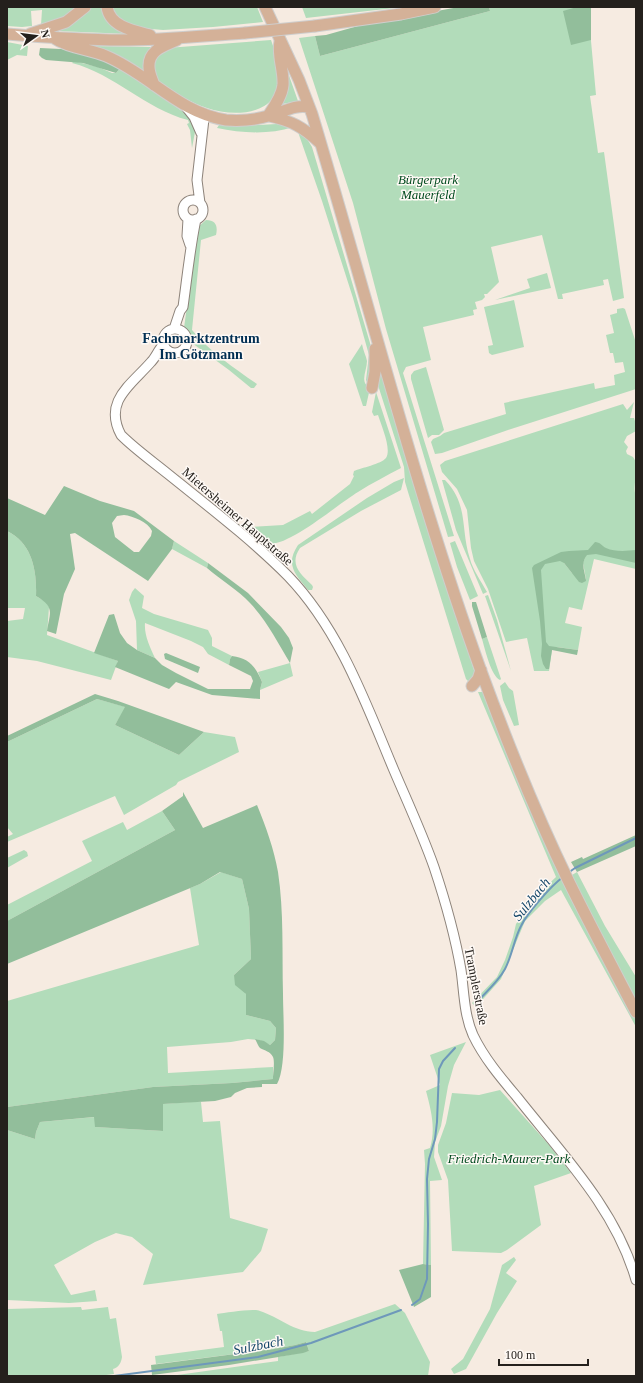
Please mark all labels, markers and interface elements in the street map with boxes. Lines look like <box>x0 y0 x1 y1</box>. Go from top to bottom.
north arrow <box>16 16 56 56</box>
text: N <box>39 28 52 39</box>
park label: Bürgerpark Mauerfeld <box>398 172 458 202</box>
district label: Fachmarktzentrum Im Götzmann <box>142 331 260 362</box>
street label: Mietersheimer Hauptstraße <box>179 464 296 569</box>
water label: Sulzbach <box>510 875 553 924</box>
street label: Tramplerstraße <box>462 946 491 1026</box>
park label: Friedrich-Maurer-Park <box>447 1151 571 1166</box>
water label: Sulzbach <box>232 1333 284 1358</box>
scale bar <box>499 1341 588 1367</box>
text: 100 m <box>505 1348 536 1362</box>

